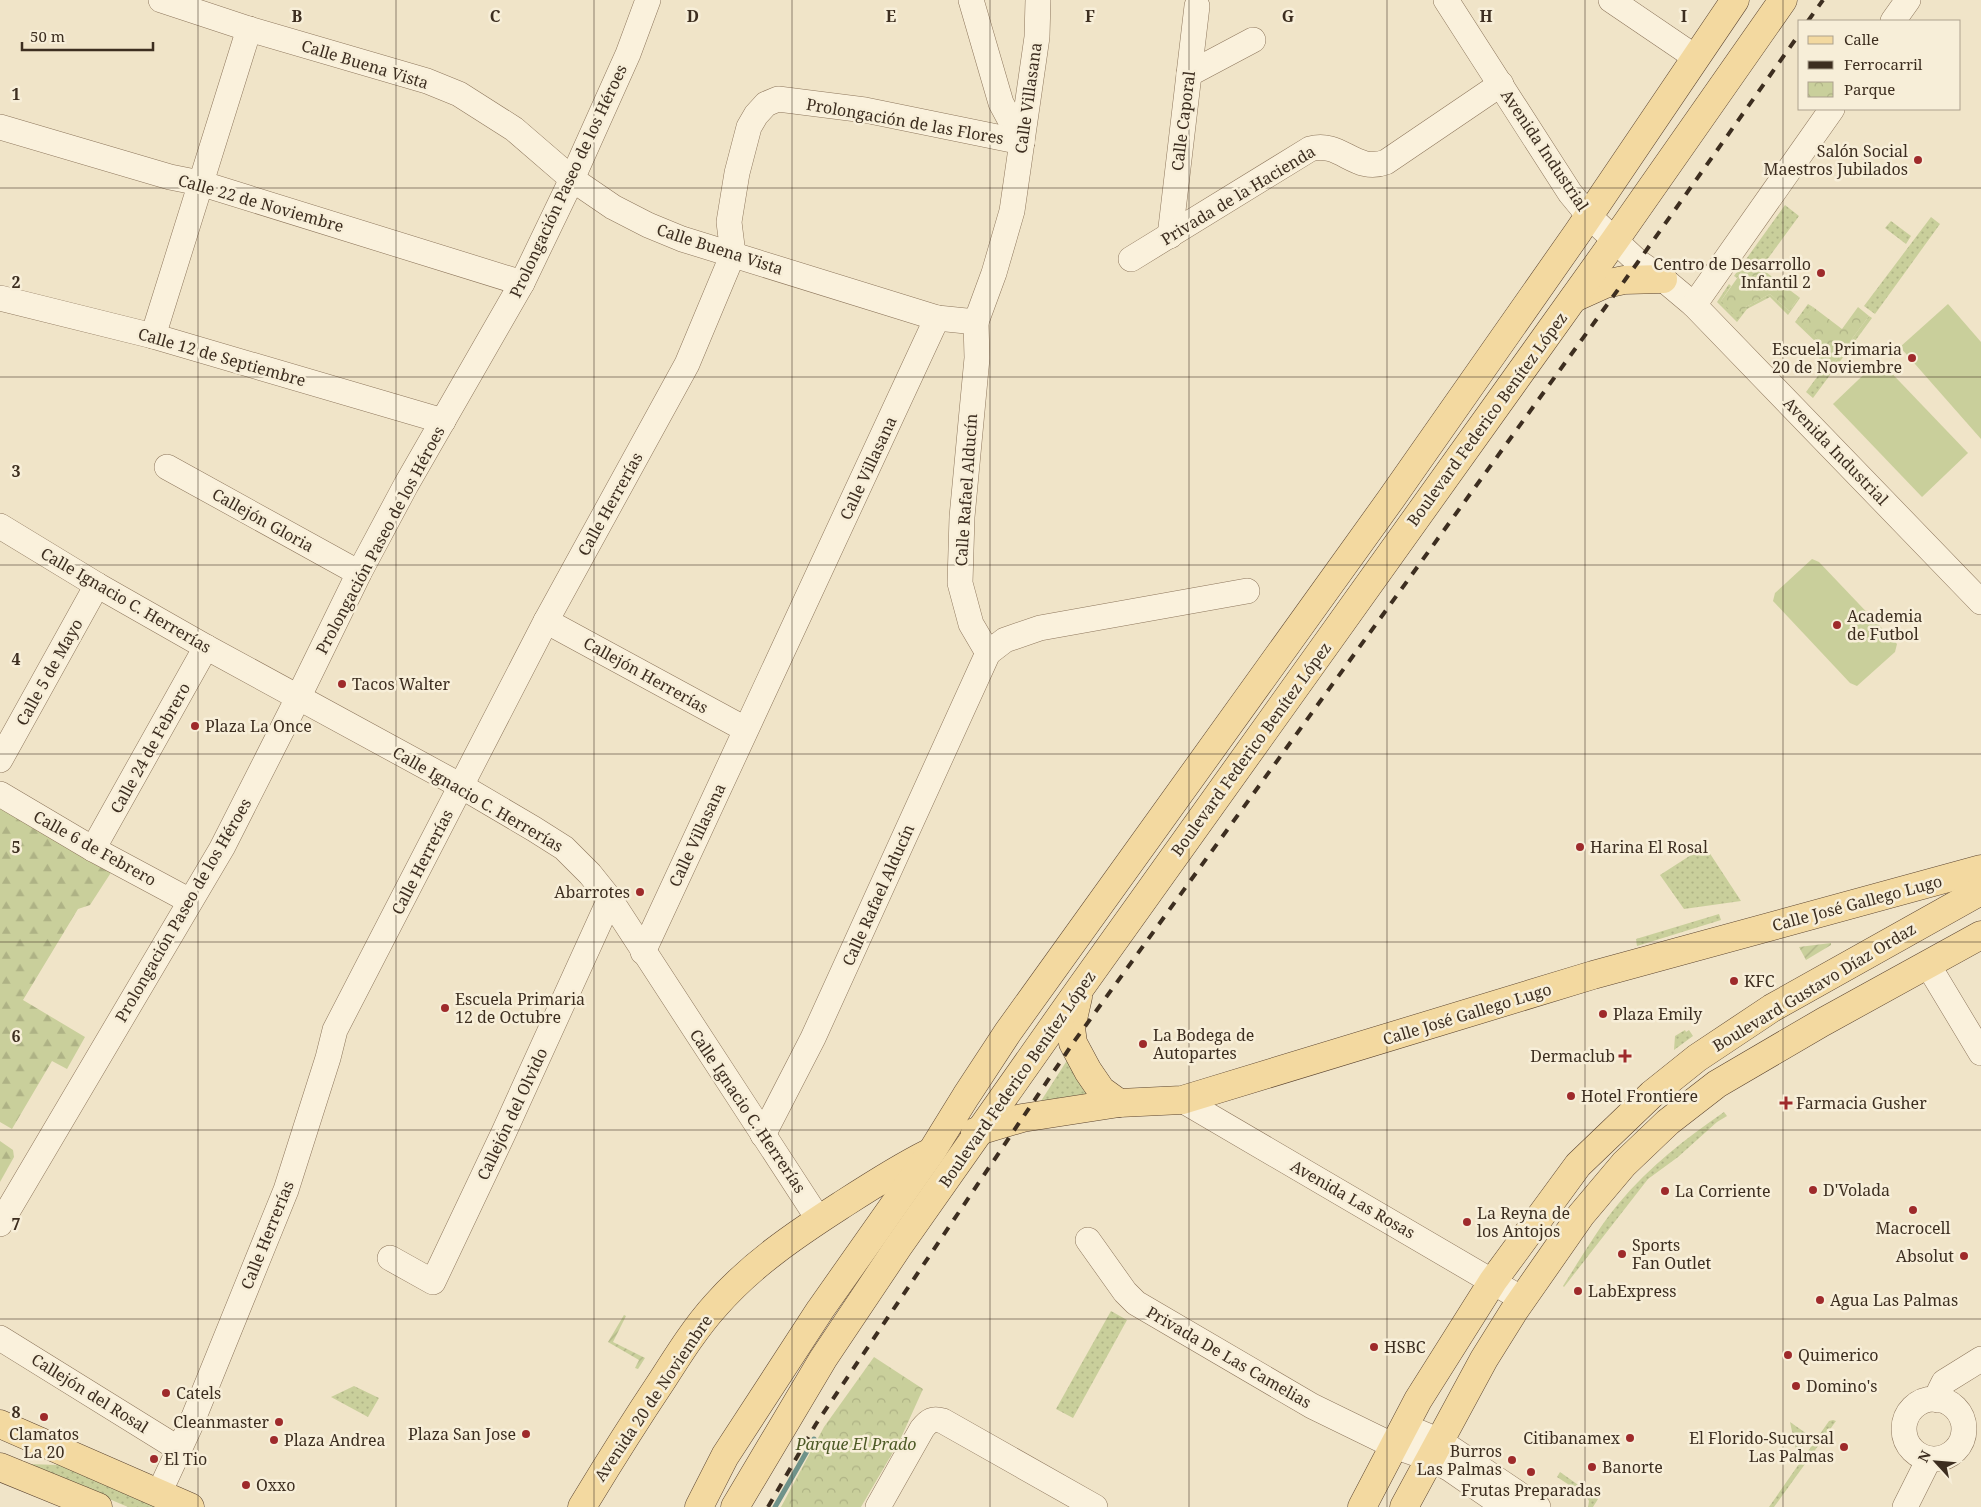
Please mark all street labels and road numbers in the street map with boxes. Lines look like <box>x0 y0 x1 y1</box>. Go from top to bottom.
street label: Calle Buena Vista <box>299 34 431 94</box>
street label: Calle Villasana <box>1009 41 1047 155</box>
street label: Prolongación Paseo de los Héroes <box>504 61 632 301</box>
street label: Calle Caporal <box>1166 70 1200 172</box>
street label: Avenida Industrial <box>1496 85 1594 215</box>
street label: Prolongación de las Flores <box>805 93 1005 149</box>
street label: Privada de la Hacienda <box>1157 140 1319 250</box>
street label: Calle 22 de Noviembre <box>176 169 346 237</box>
street label: Calle Buena Vista <box>654 218 786 280</box>
street label: Boulevard Federico Benítez López <box>1402 308 1572 530</box>
street label: Calle 12 de Septiembre <box>136 323 308 391</box>
street label: Avenida Industrial <box>1779 392 1893 510</box>
street label: Calle Villasana <box>834 413 902 523</box>
street label: Calle Rafael Alducín <box>950 413 982 567</box>
street label: Prolongación Paseo de los Héroes <box>310 422 450 658</box>
street label: Calle Herrerías <box>572 448 648 560</box>
street label: Callejón Gloria <box>208 483 318 557</box>
street label: Calle Ignacio C. Herrerías <box>37 542 215 658</box>
street label: Calle 5 de Mayo <box>11 615 87 729</box>
street label: Callejón Herrerías <box>580 632 712 718</box>
street label: Boulevard Federico Benítez López <box>1166 638 1336 860</box>
street label: Calle 24 de Febrero <box>105 679 195 817</box>
street label: Calle Ignacio C. Herrerías <box>389 741 567 857</box>
street label: Calle Villasana <box>663 780 731 890</box>
street label: Prolongación Paseo de los Héroes <box>110 794 256 1026</box>
street label: Calle 6 de Febrero <box>30 805 160 891</box>
street label: Calle Herrerías <box>386 806 458 918</box>
street label: Calle Rafael Alducín <box>837 821 919 969</box>
street label: Calle José Gallego Lugo <box>1770 870 1944 936</box>
street label: Boulevard Gustavo Díaz Ordaz <box>1708 917 1920 1057</box>
street label: Boulevard Federico Benítez López <box>934 966 1100 1192</box>
street label: Calle José Gallego Lugo <box>1380 978 1554 1050</box>
street label: Calle Ignacio C. Herrerías <box>685 1025 811 1197</box>
street label: Callejón del Olvido <box>472 1044 552 1184</box>
street label: Avenida Las Rosas <box>1287 1154 1419 1244</box>
street label: Calle Herrerías <box>235 1177 299 1293</box>
street label: Privada De Las Camelias <box>1142 1301 1316 1413</box>
street label: Avenida 20 de Noviembre <box>589 1310 717 1486</box>
street label: Callejón del Rosal <box>27 1348 153 1438</box>

